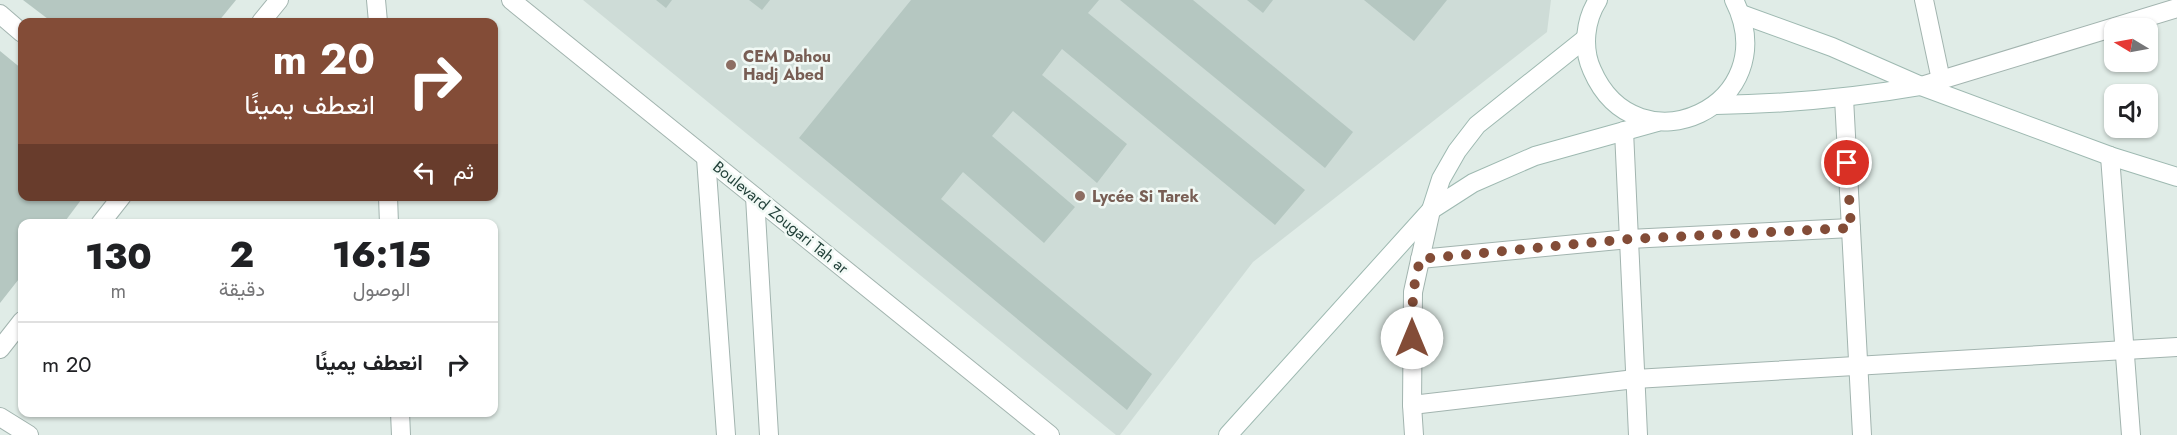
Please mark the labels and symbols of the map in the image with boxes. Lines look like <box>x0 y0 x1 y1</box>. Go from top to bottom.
north arrow <box>2104 18 2158 72</box>
place label: CEM Dahou Hadj Abed <box>743 45 831 86</box>
marker: CEM Dahou Hadj Abed <box>724 58 738 72</box>
pin <box>1821 137 1872 188</box>
street label: Boulevard Zougari Tah ar <box>708 155 854 280</box>
place label: Lycée Si Tarek <box>1092 185 1200 208</box>
marker: Lycée Si Tarek <box>1073 189 1087 203</box>
position arrow <box>1380 306 1444 370</box>

